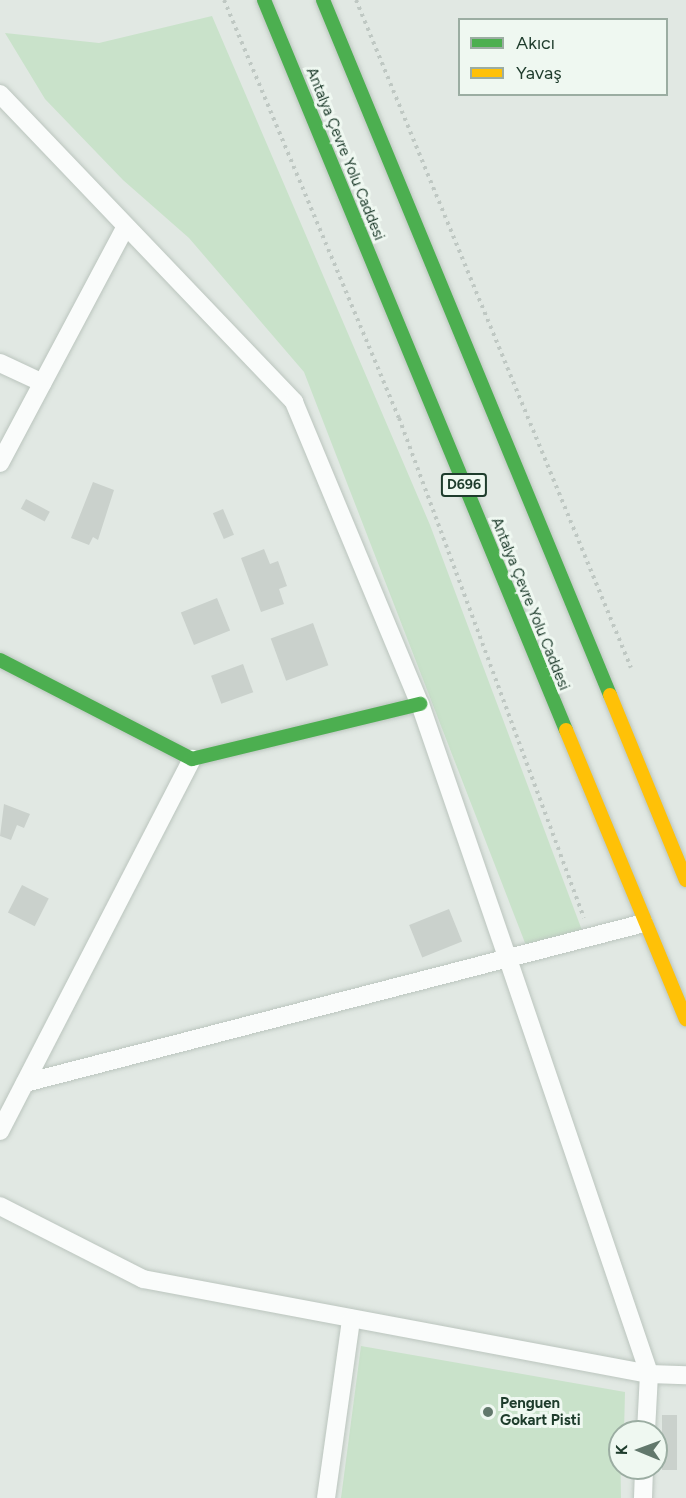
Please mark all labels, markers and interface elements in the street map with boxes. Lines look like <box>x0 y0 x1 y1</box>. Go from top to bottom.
legend <box>458 18 668 96</box>
text: Akıcı <box>516 32 555 54</box>
text: Yavaş <box>516 62 562 84</box>
street label: Antalya Çevre Yolu Caddesi <box>302 65 388 243</box>
road number: D696 <box>440 474 488 496</box>
street label: Antalya Çevre Yolu Caddesi <box>487 515 573 693</box>
place label: Penguen Gokart Pisti <box>500 1394 581 1429</box>
marker: Penguen Gokart Pisti <box>481 1405 495 1419</box>
north arrow <box>608 1420 668 1480</box>
text: K <box>612 1444 631 1455</box>

